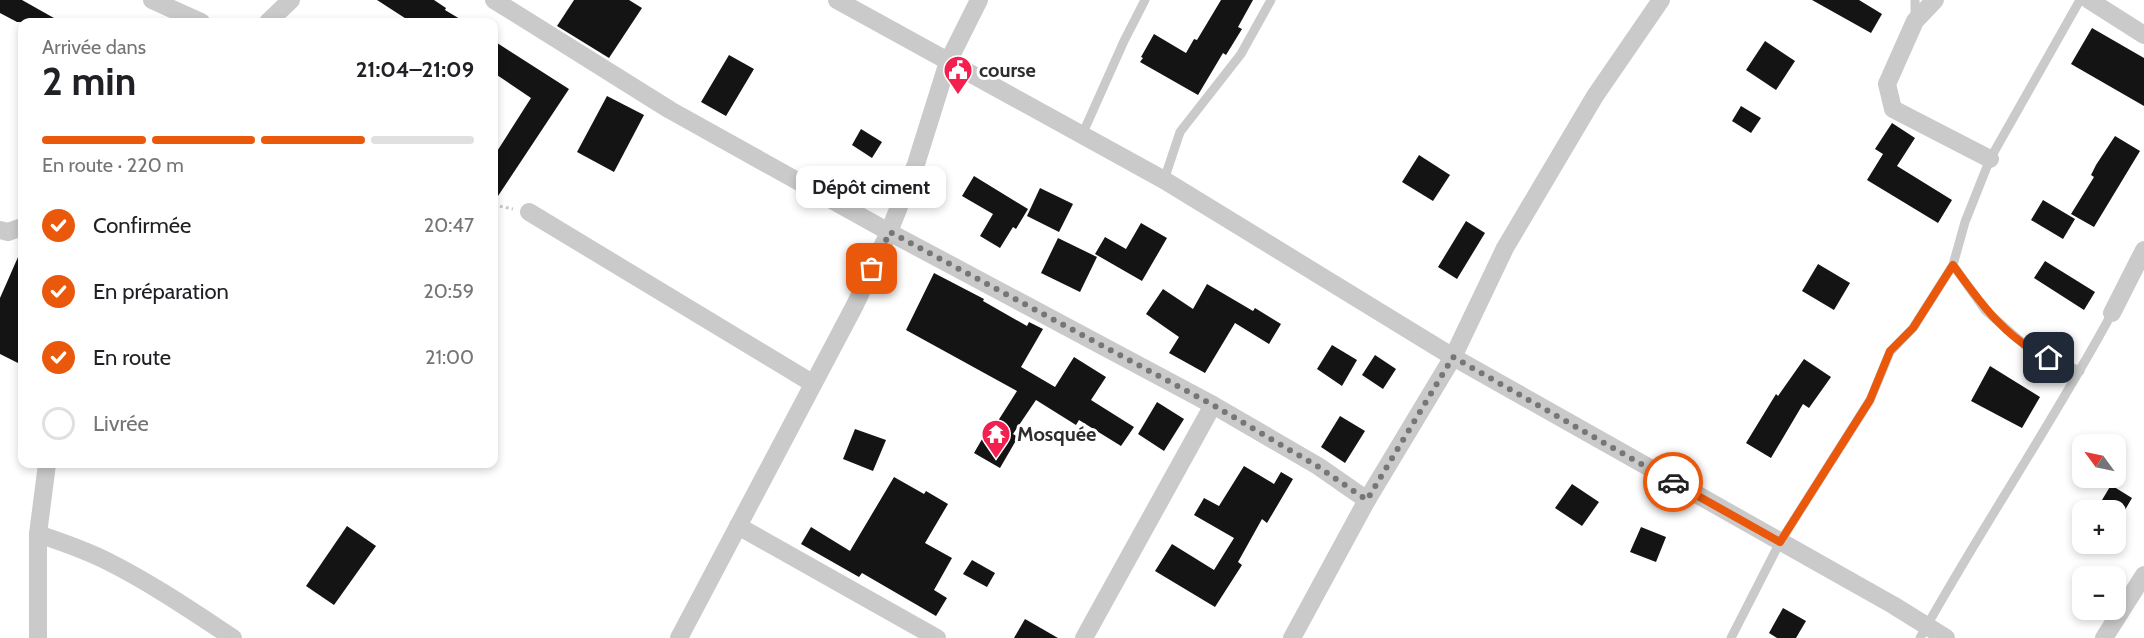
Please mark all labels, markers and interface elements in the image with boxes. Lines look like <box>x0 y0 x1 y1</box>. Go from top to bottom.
text: Arrivée dans <box>42 35 146 59</box>
public building icon: course <box>942 54 974 96</box>
text: 21:04–21:09 <box>356 56 474 83</box>
text: 2 min <box>42 57 136 105</box>
place label: course <box>979 58 1036 82</box>
text: En route · 220 m <box>42 153 184 177</box>
callout: Dépôt ciment <box>797 167 947 209</box>
text: Dépôt ciment <box>812 175 930 199</box>
icon: check <box>42 209 75 242</box>
text: Confirmée <box>93 212 191 239</box>
text: 20:47 <box>424 213 474 237</box>
pin <box>846 243 897 294</box>
icon: bag <box>855 252 888 285</box>
icon: check <box>42 275 75 308</box>
text: En préparation <box>93 278 229 305</box>
text: 20:59 <box>423 279 474 303</box>
pin <box>2023 332 2074 383</box>
icon: check <box>42 341 75 374</box>
icon: home <box>2032 341 2065 374</box>
text: En route <box>93 344 171 371</box>
text: 21:00 <box>425 345 474 369</box>
text: Livrée <box>93 410 149 437</box>
temple icon: Mosquée <box>980 418 1012 460</box>
place label: Mosquée <box>1017 422 1096 446</box>
north arrow <box>2072 434 2126 488</box>
map controls <box>2072 434 2126 620</box>
courier <box>1643 452 1703 512</box>
icon: car <box>1657 466 1690 499</box>
button: + <box>2072 500 2126 554</box>
button: − <box>2072 566 2126 620</box>

